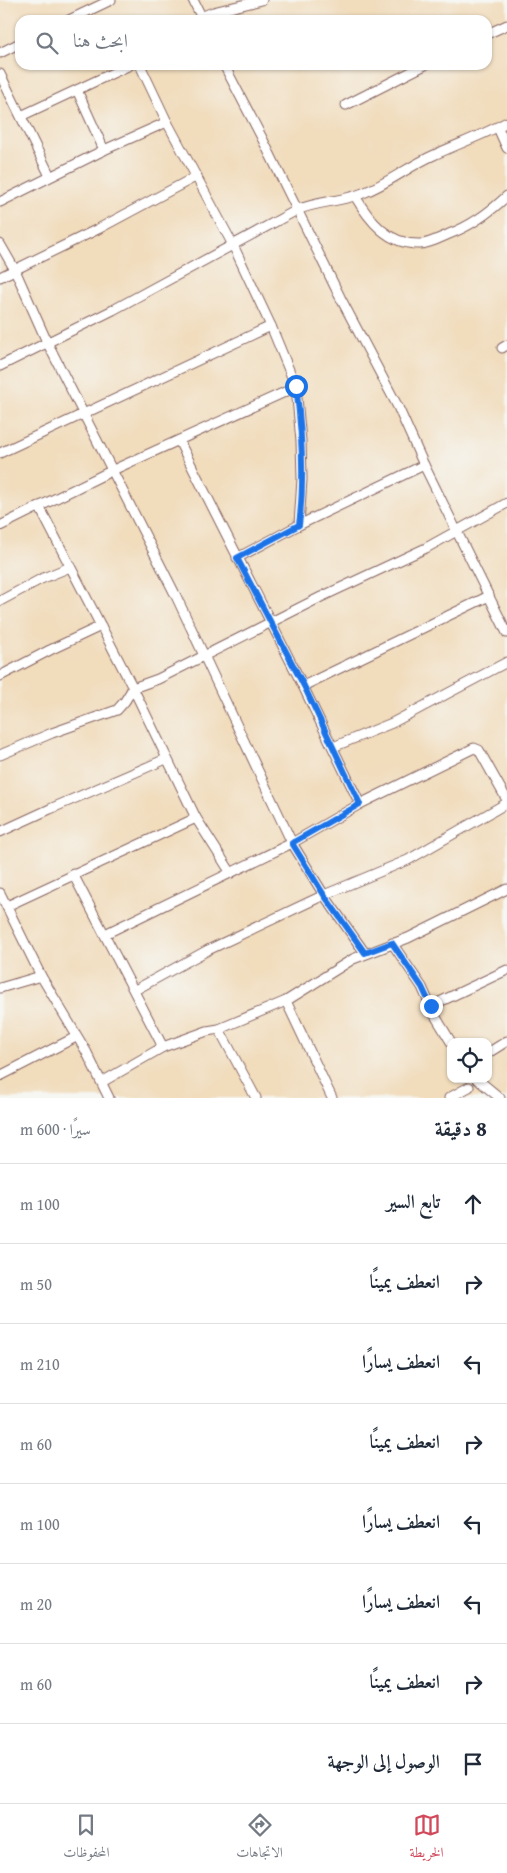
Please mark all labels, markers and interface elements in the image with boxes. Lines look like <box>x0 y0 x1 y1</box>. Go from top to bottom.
search box <box>15 15 492 70</box>
text: ابحث هنا <box>73 26 128 54</box>
icon: search <box>33 29 61 57</box>
route start <box>285 375 308 398</box>
route end <box>420 995 443 1018</box>
map controls <box>447 1038 492 1083</box>
button: locate <box>447 1038 492 1083</box>
text: 8 دقيقة <box>435 1113 487 1144</box>
text: سيرًا · 600 m <box>20 1117 91 1141</box>
text: تابع السير <box>386 1187 440 1215</box>
icon: ahead <box>459 1190 487 1218</box>
text: 100 m <box>20 1192 60 1216</box>
text: انعطف يمينًا <box>370 1267 440 1295</box>
icon: right <box>459 1270 487 1298</box>
text: 50 m <box>20 1272 52 1296</box>
text: انعطف يسارًا <box>362 1347 440 1375</box>
icon: left <box>459 1350 487 1378</box>
text: 210 m <box>20 1352 60 1376</box>
text: انعطف يمينًا <box>370 1427 440 1455</box>
icon: right <box>459 1430 487 1458</box>
text: 60 m <box>20 1432 52 1456</box>
text: انعطف يسارًا <box>362 1507 440 1535</box>
icon: left <box>459 1510 487 1538</box>
text: 100 m <box>20 1512 60 1536</box>
text: انعطف يسارًا <box>362 1587 440 1615</box>
icon: left <box>459 1590 487 1618</box>
text: 20 m <box>20 1592 52 1616</box>
text: انعطف يمينًا <box>370 1667 440 1695</box>
icon: right <box>459 1670 487 1698</box>
text: 60 m <box>20 1672 52 1696</box>
text: الوصول إلى الوجهة <box>328 1747 440 1775</box>
icon: arrive <box>459 1750 487 1778</box>
tab: المحفوظات <box>63 1811 110 1866</box>
tab: الاتجاهات <box>236 1811 283 1866</box>
tab: الخريطة <box>410 1811 444 1866</box>

